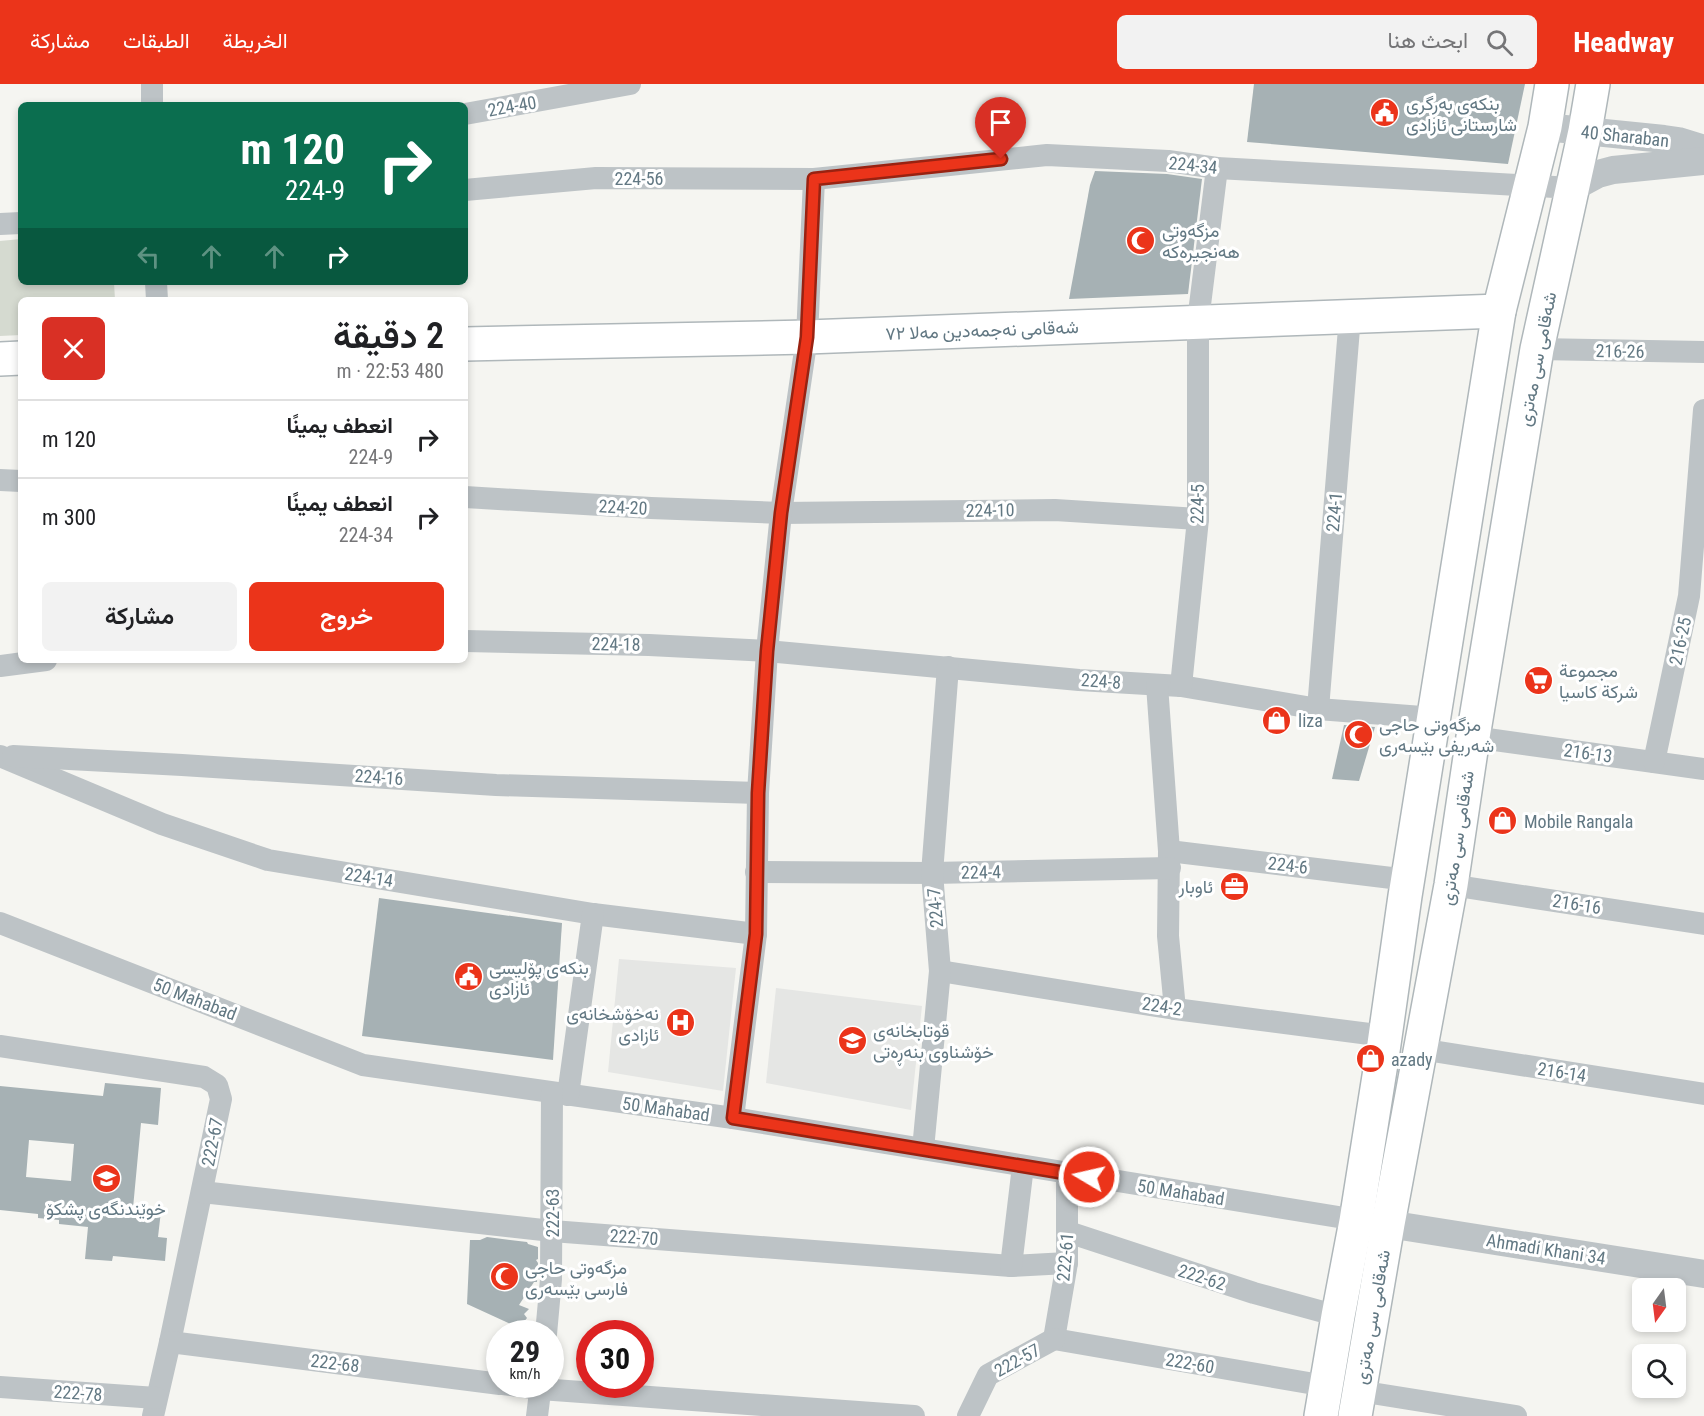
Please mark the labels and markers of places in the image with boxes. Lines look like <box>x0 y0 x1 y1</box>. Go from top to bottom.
place label: بنکەی بەرگری شارستانی ئازادی <box>1406 93 1517 136</box>
pin <box>975 97 1026 159</box>
public building icon: بنکەی بەرگری شارستانی ئازادی <box>1369 97 1401 129</box>
place label: مزگەوتی ھەنجیرەکە <box>1162 220 1240 263</box>
mosque icon: مزگەوتی ھەنجیرەکە <box>1125 224 1157 256</box>
place label: مجموعة شرکة کاسیا <box>1559 660 1638 703</box>
supermarket icon: مجموعة شرکة کاسیا <box>1522 664 1554 696</box>
shop icon: liza <box>1261 704 1293 736</box>
place label: liza <box>1298 710 1323 731</box>
place label: مزگەوتی حاجی شەریفی بێسەری <box>1379 714 1494 757</box>
mosque icon: مزگەوتی حاجی شەریفی بێسەری <box>1342 718 1374 750</box>
shop icon: Mobile Rangala <box>1487 805 1519 837</box>
place label: Mobile Rangala <box>1524 811 1634 832</box>
office icon: ئاوبار <box>1218 870 1250 902</box>
place label: ئاوبار <box>1178 876 1213 898</box>
place label: بنکەی پۆلیسی ئازادی <box>489 957 589 1000</box>
public building icon: بنکەی پۆلیسی ئازادی <box>452 961 484 993</box>
place label: نەخۆشخانەی ئازادی <box>566 1003 659 1046</box>
hospital icon: نەخۆشخانەی ئازادی <box>664 1007 696 1039</box>
place label: قوتابخانەی خۆشناوی بنەڕەتی <box>873 1020 994 1066</box>
school or university icon: قوتابخانەی خۆشناوی بنەڕەتی <box>836 1024 868 1056</box>
shop icon: azady <box>1354 1043 1386 1075</box>
place label: azady <box>1391 1049 1433 1070</box>
school or university icon: خوێندنگەی پشکۆ <box>90 1163 122 1195</box>
place label: خوێندنگەی پشکۆ <box>46 1198 166 1221</box>
place label: مزگەوتی حاجی فارسی بێسەری <box>525 1257 628 1300</box>
mosque icon: مزگەوتی حاجی فارسی بێسەری <box>488 1261 520 1293</box>

